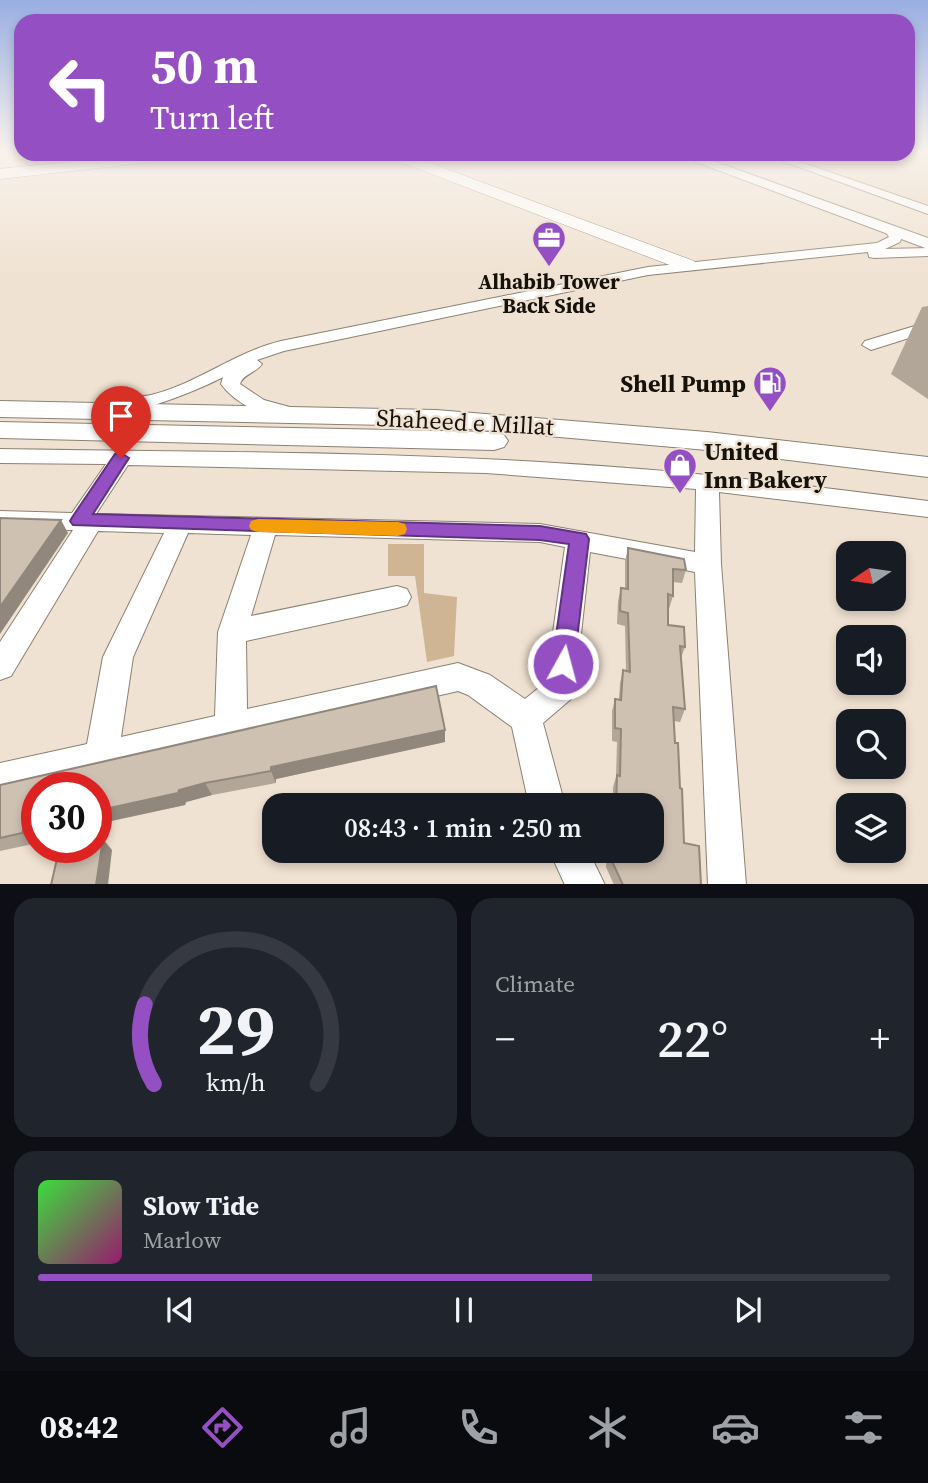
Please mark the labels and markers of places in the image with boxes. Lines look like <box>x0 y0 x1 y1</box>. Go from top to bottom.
office icon: Alhabib Tower Back Side <box>530 219 568 268</box>
place label: Alhabib Tower Back Side <box>478 267 620 320</box>
fuel station icon: Shell Pump <box>751 364 789 413</box>
place label: Shell Pump <box>620 367 746 400</box>
pin <box>91 386 151 458</box>
place label: United Inn Bakery <box>704 435 827 496</box>
shop icon: United Inn Bakery <box>661 446 699 495</box>

